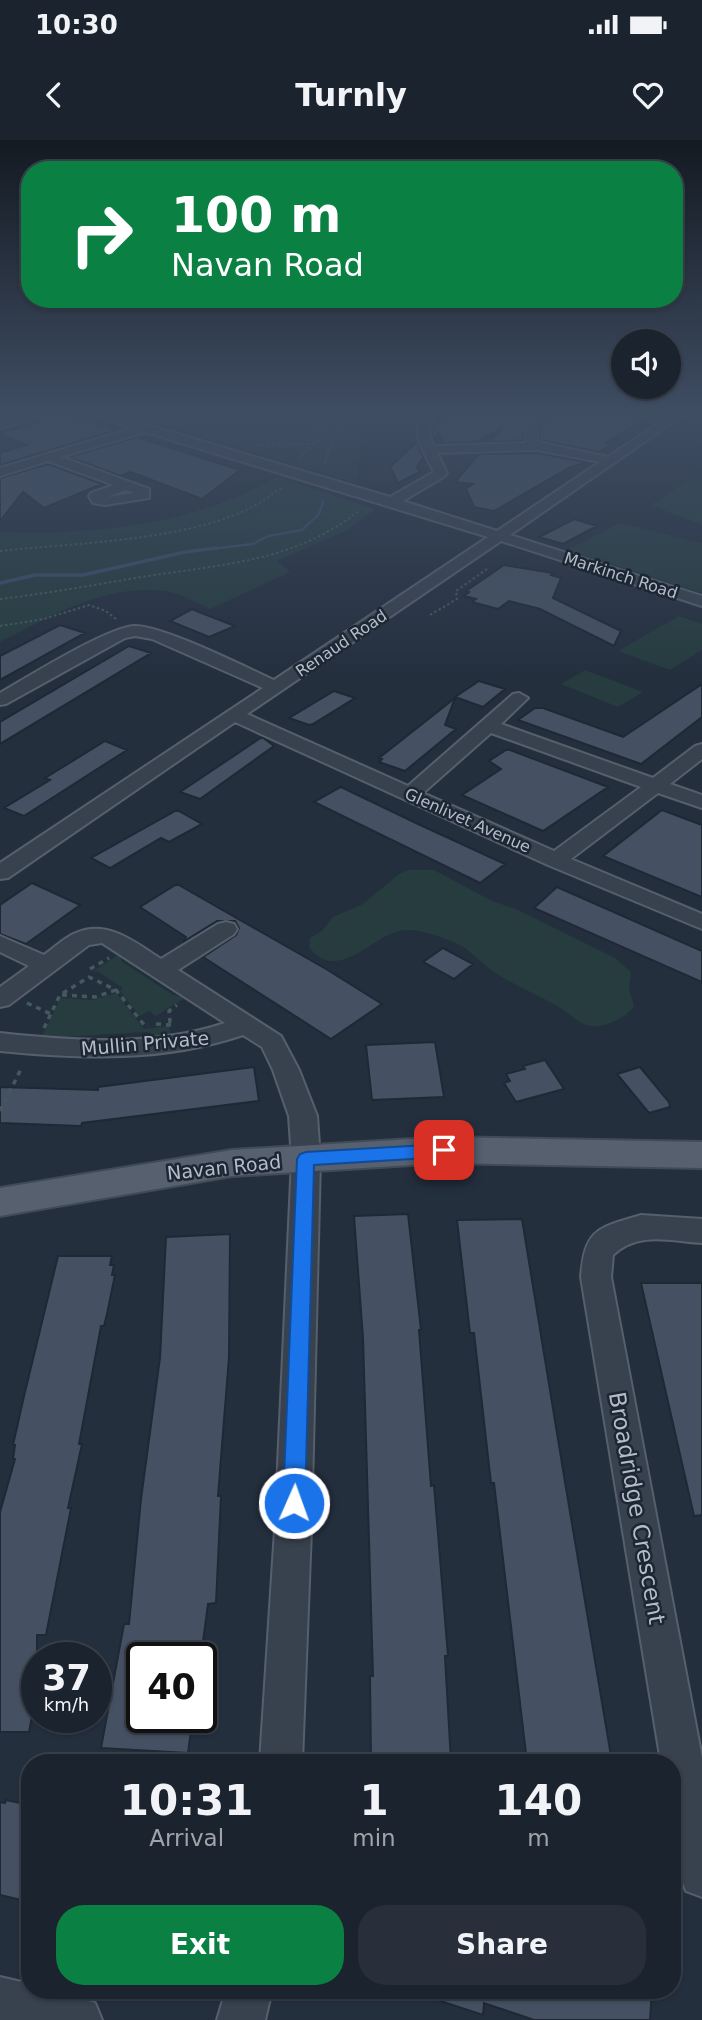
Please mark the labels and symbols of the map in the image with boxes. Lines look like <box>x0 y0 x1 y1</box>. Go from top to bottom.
street label: Markinch Road <box>562 548 680 603</box>
street label: Renaud Road <box>292 606 390 681</box>
street label: Glenlivet Avenue <box>402 784 534 857</box>
street label: Mullin Private <box>80 1026 210 1060</box>
pin <box>414 1120 474 1180</box>
street label: Navan Road <box>166 1150 282 1184</box>
street label: Broadridge Crescent <box>604 1390 670 1626</box>
position arrow <box>257 1466 331 1540</box>
speed limit sign: 40 <box>126 1642 217 1733</box>

